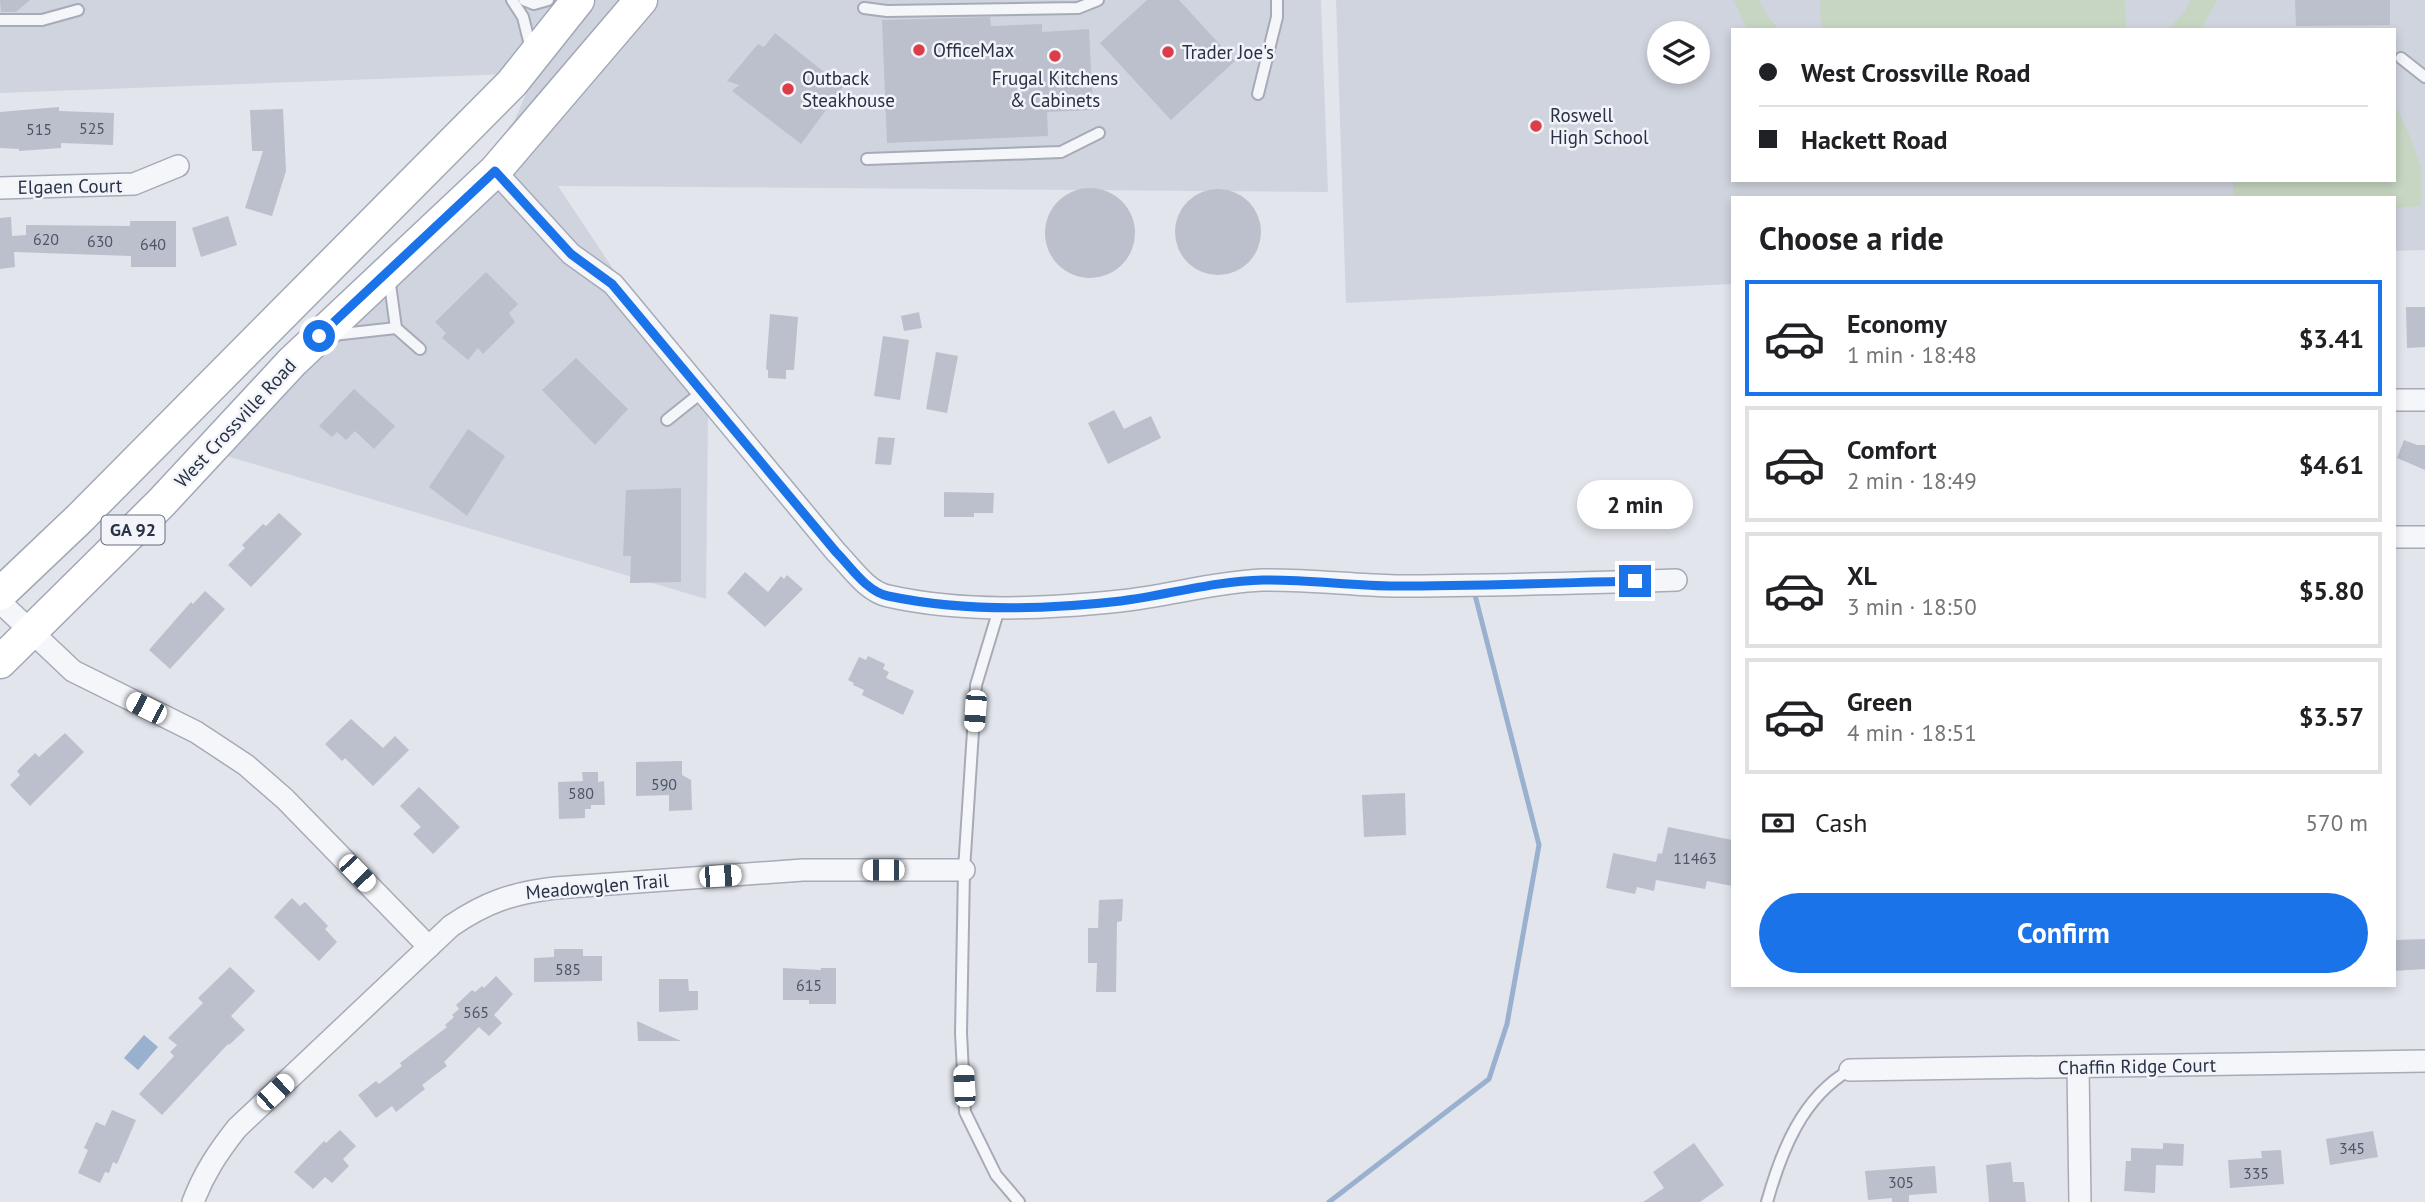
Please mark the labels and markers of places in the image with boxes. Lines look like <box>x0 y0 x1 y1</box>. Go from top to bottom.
place label: OfficeMax <box>933 38 1015 62</box>
place label: Trader Joe's <box>1182 40 1274 64</box>
marker: OfficeMax <box>911 42 927 58</box>
marker: Trader Joe's <box>1160 44 1176 60</box>
marker: Frugal Kitchens & Cabinets <box>1047 48 1063 64</box>
place label: Outback Steakhouse <box>802 66 895 112</box>
place label: Frugal Kitchens & Cabinets <box>992 66 1118 112</box>
marker: Outback Steakhouse <box>780 81 796 97</box>
place label: Roswell High School <box>1550 103 1649 149</box>
marker: Roswell High School <box>1528 118 1544 134</box>

